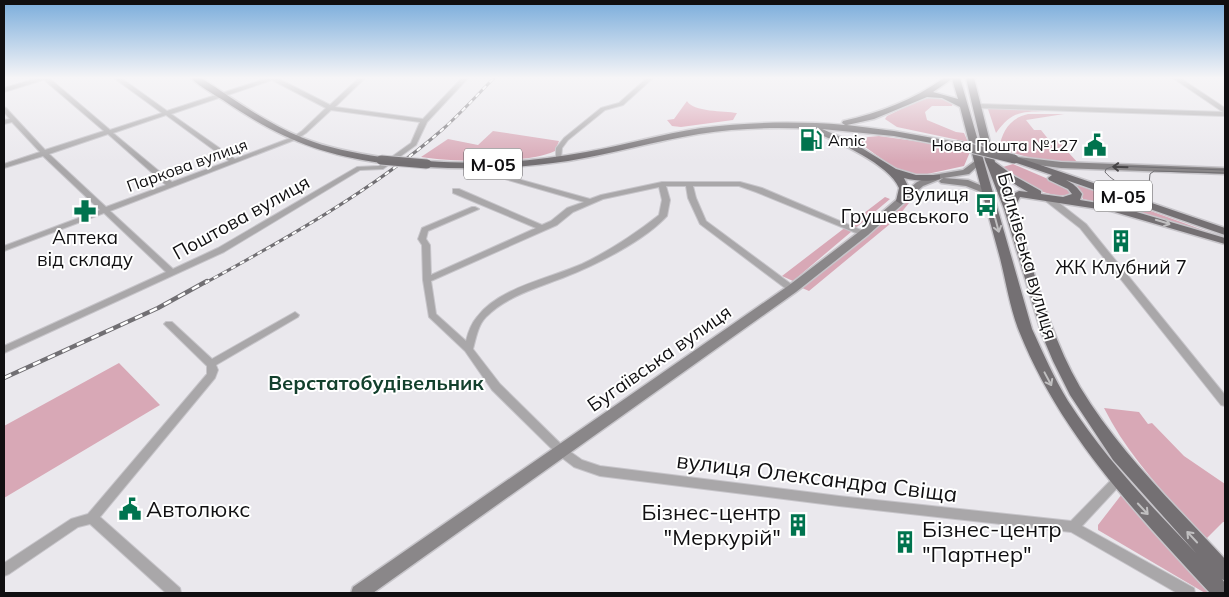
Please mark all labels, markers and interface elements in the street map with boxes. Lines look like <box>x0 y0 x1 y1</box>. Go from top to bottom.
fuel station icon: Amic <box>798 127 824 153</box>
place label: Amic <box>828 130 866 150</box>
public building icon: Нова Пошта №127 <box>1082 132 1108 158</box>
street label: Паркова вулиця <box>124 134 250 196</box>
place label: Нова Пошта №127 <box>932 135 1078 155</box>
road number: М-05 <box>464 148 522 180</box>
one-way arrow <box>1112 162 1128 172</box>
street label: Поштова вулиця <box>168 169 314 265</box>
street label: Балківська вулиця <box>993 170 1063 342</box>
road number: М-05 <box>1094 180 1152 212</box>
place label: Вулиця Грушевського <box>841 182 969 228</box>
bus stop icon: Вулиця Грушевського <box>973 192 999 218</box>
pharmacy icon: Аптека від складу <box>72 198 98 224</box>
one-way arrow <box>993 216 1003 232</box>
one-way arrow <box>1154 218 1170 227</box>
place label: Аптека від складу <box>37 225 133 271</box>
building icon: ЖК Клубний 7 <box>1108 228 1134 254</box>
place label: ЖК Клубний 7 <box>1055 255 1187 279</box>
street label: Бугаївська вулиця <box>582 299 736 417</box>
district label: Верстатобудівельник <box>268 370 484 395</box>
one-way arrow <box>1043 371 1053 385</box>
street label: вулиця Олександра Свіща <box>675 446 959 508</box>
place label: Автолюкс <box>146 495 250 523</box>
public building icon: Автолюкс <box>117 496 143 522</box>
place label: Бізнес-центр "Меркурій" <box>641 498 781 551</box>
one-way arrow <box>1137 503 1149 516</box>
building icon: Бізнес-центр "Меркурій" <box>785 512 811 538</box>
place label: Бізнес-центр "Партнер" <box>922 515 1062 568</box>
building icon: Бізнес-центр "Партнер" <box>892 529 918 555</box>
one-way arrow <box>1186 530 1198 543</box>

